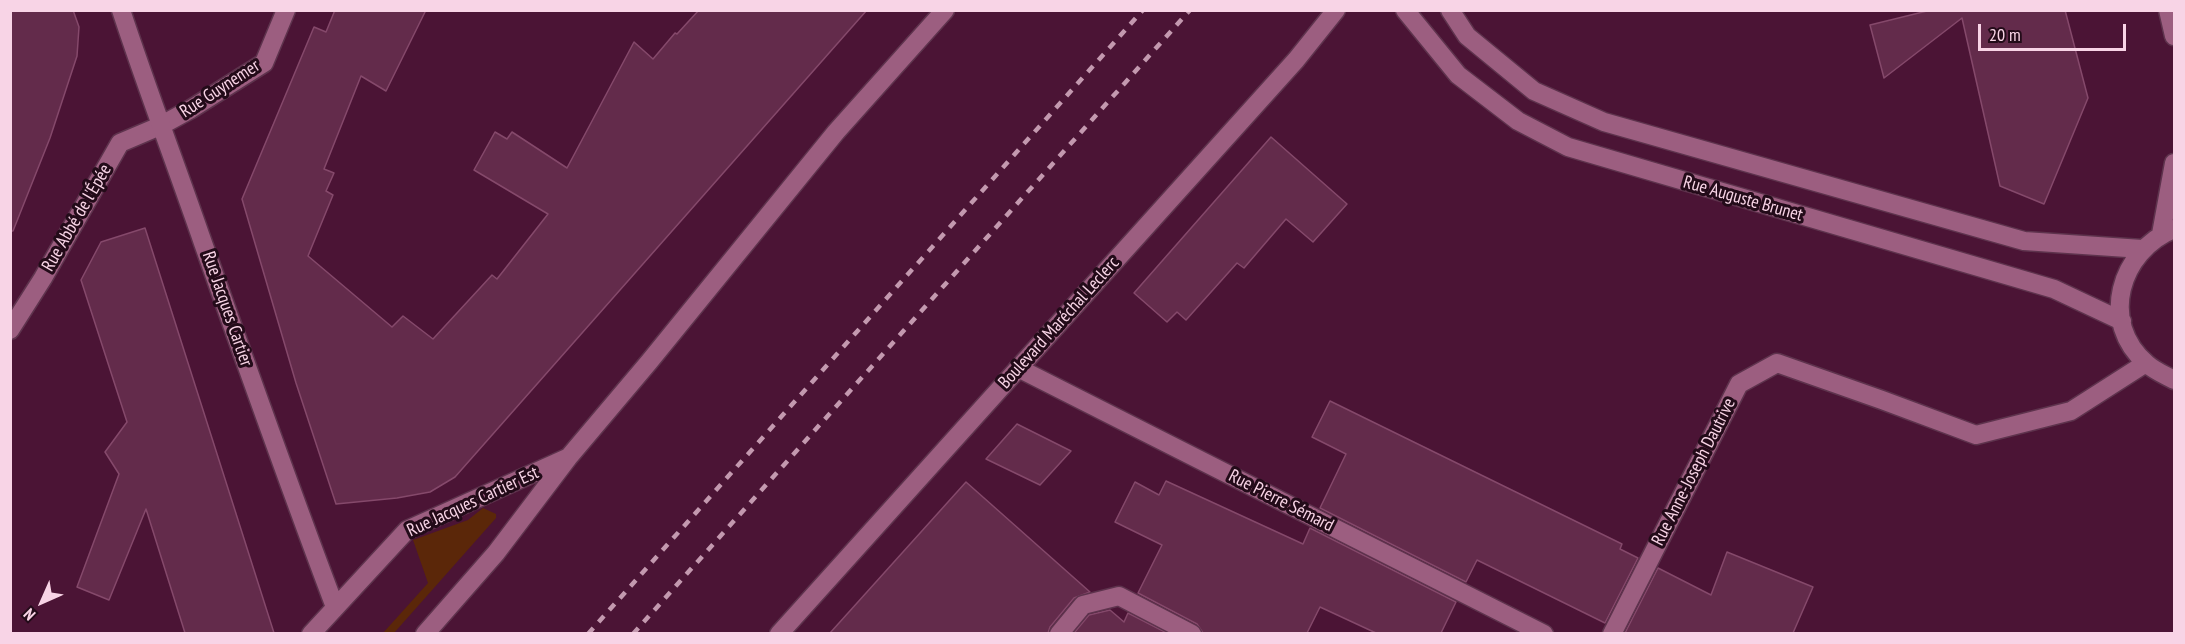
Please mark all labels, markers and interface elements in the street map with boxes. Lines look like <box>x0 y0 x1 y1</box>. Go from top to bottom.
scale bar <box>1981 12 2130 50</box>
text: 20 m <box>1989 23 2021 46</box>
street label: Rue Guynemer <box>176 55 264 123</box>
street label: Rue Abbé de l'Épée <box>38 161 116 275</box>
street label: Rue Auguste Brunet <box>1681 172 1805 226</box>
street label: Rue Jacques Cartier <box>197 249 257 369</box>
street label: Boulevard Maréchal Leclerc <box>994 253 1124 393</box>
street label: Rue Anne-Joseph Dautrive <box>1647 395 1741 549</box>
street label: Rue Jacques Cartier Est <box>404 462 542 542</box>
street label: Rue Pierre Sémard <box>1225 465 1337 537</box>
north arrow <box>12 572 72 632</box>
text: N <box>19 605 39 625</box>

